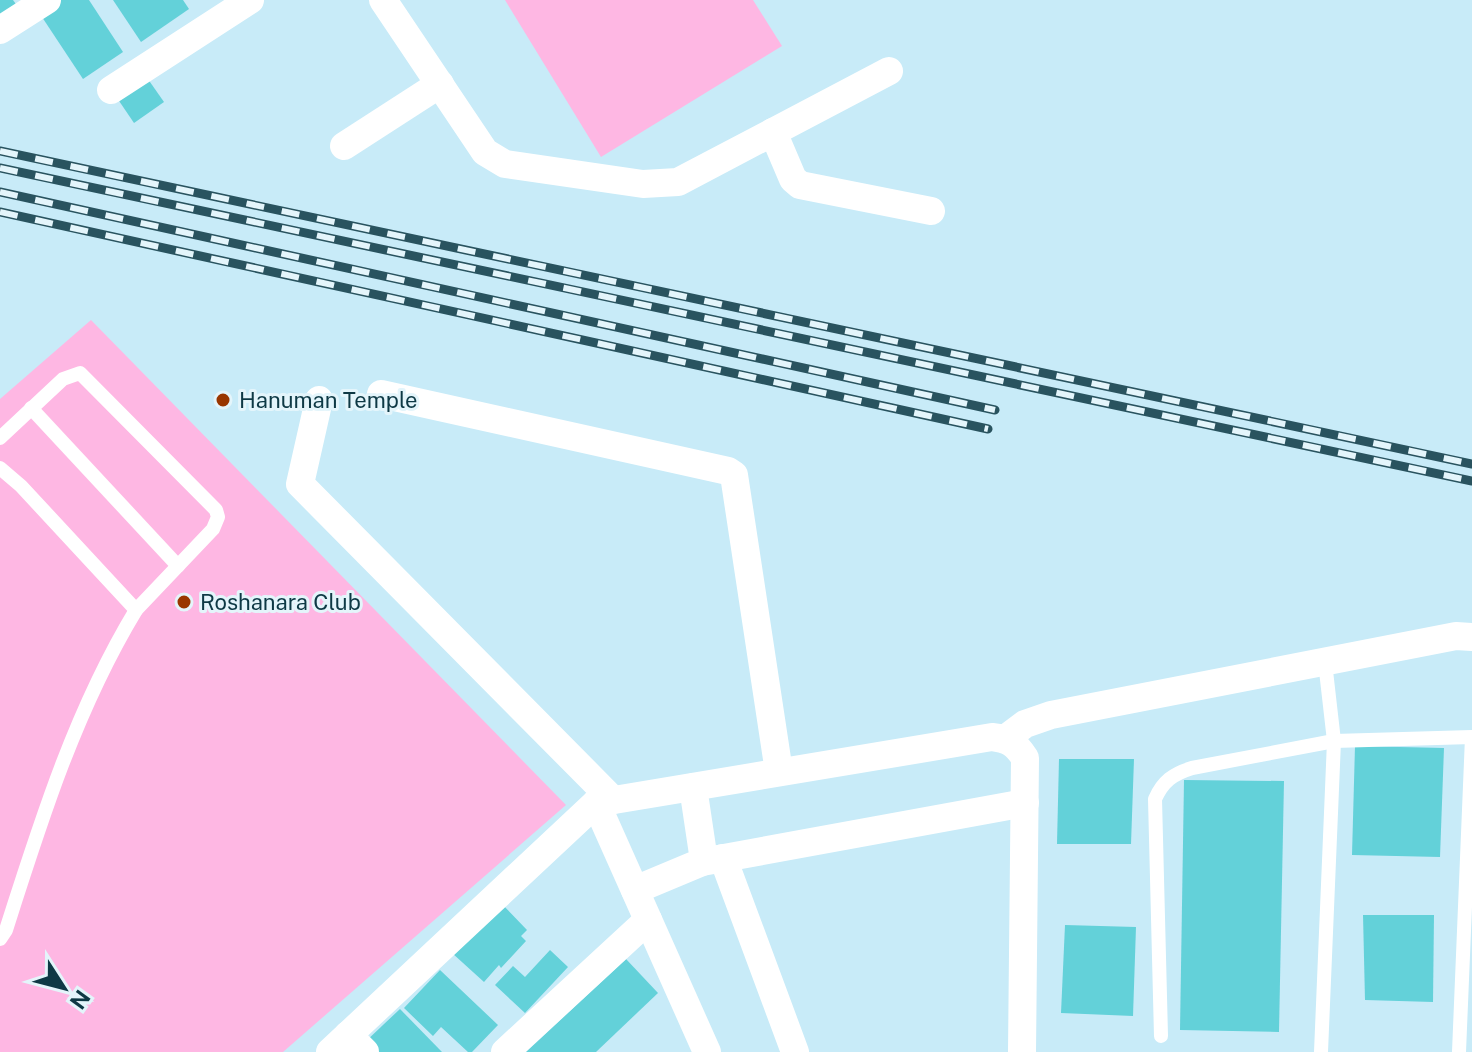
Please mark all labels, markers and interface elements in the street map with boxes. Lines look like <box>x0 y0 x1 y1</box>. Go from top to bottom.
place label: Hanuman Temple <box>239 387 417 413</box>
marker: Hanuman Temple <box>214 391 232 409</box>
place label: Roshanara Club <box>200 589 361 615</box>
marker: Roshanara Club <box>175 593 193 611</box>
north arrow <box>24 948 104 1028</box>
text: N <box>65 985 96 1014</box>

